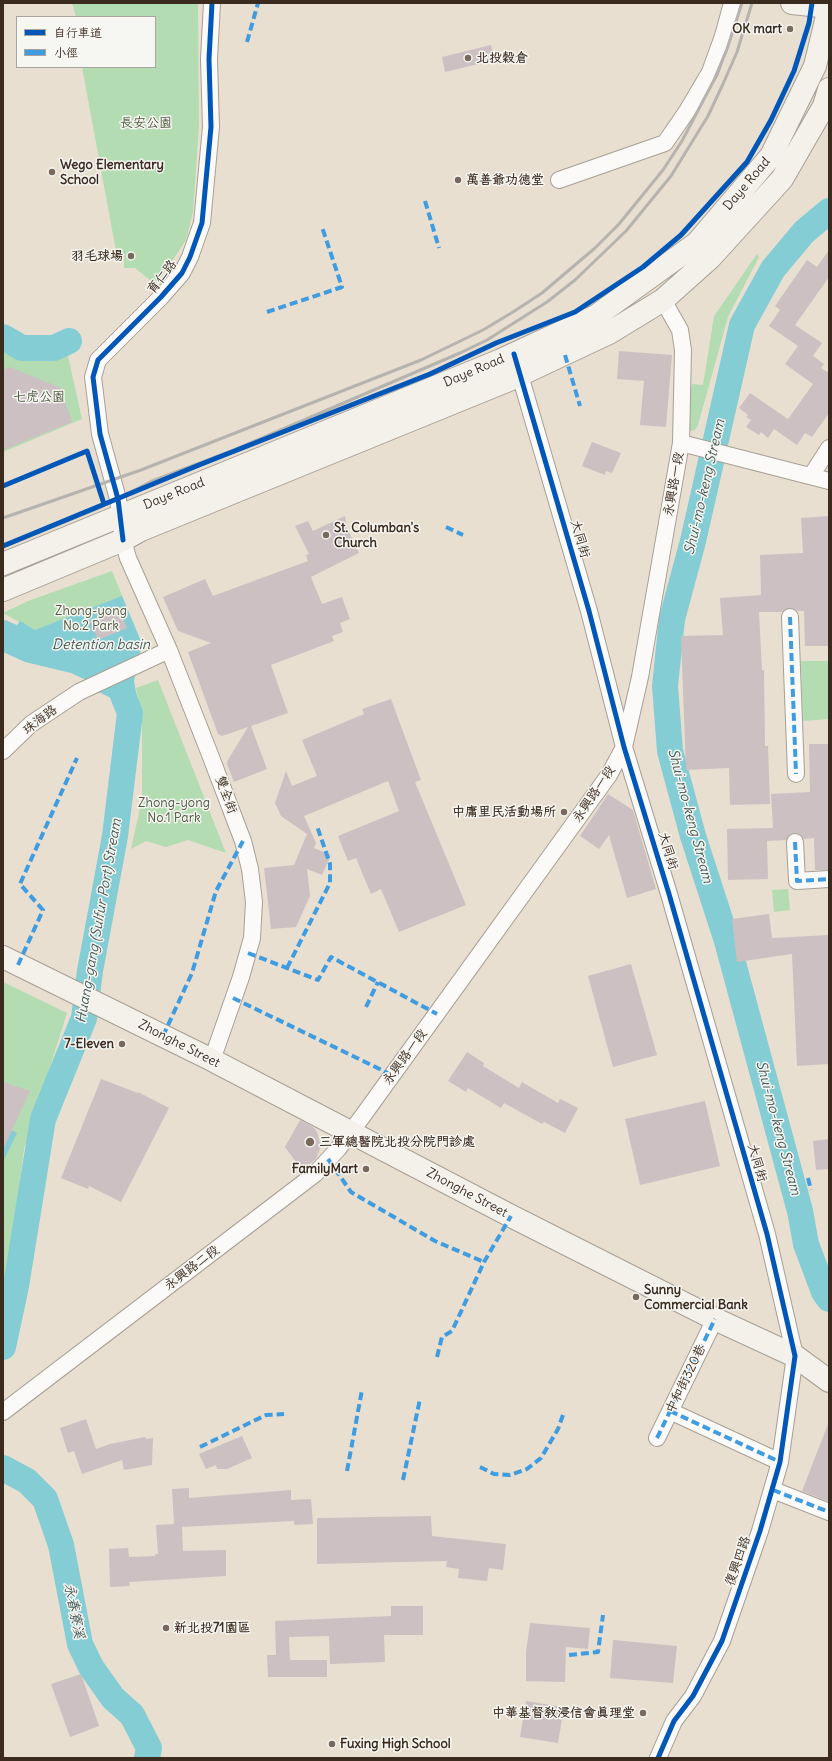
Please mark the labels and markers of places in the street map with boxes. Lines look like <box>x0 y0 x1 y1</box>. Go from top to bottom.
place label: OK mart <box>732 21 782 37</box>
marker: OK mart <box>785 24 795 34</box>
place label: 北投穀倉 <box>476 50 528 66</box>
marker: 北投穀倉 <box>463 53 473 63</box>
place label: Wego Elementary School <box>60 157 164 188</box>
marker: Wego Elementary School <box>47 167 57 177</box>
place label: 萬善爺功德堂 <box>466 172 544 188</box>
marker: 萬善爺功德堂 <box>453 175 463 185</box>
place label: 羽毛球場 <box>71 248 123 264</box>
marker: 羽毛球場 <box>126 251 136 261</box>
place label: St. Columban's Church <box>334 520 419 551</box>
marker: St. Columban's Church <box>321 530 331 540</box>
place label: 中庸里民活動場所 <box>452 804 556 820</box>
marker: 中庸里民活動場所 <box>559 807 569 817</box>
place label: 7-Eleven <box>64 1036 114 1052</box>
marker: 7-Eleven <box>117 1039 127 1049</box>
place label: 三軍總醫院北投分院門診處 <box>319 1134 475 1150</box>
marker: 三軍總醫院北投分院門診處 <box>304 1136 316 1148</box>
place label: FamilyMart <box>292 1161 358 1177</box>
marker: FamilyMart <box>361 1164 371 1174</box>
place label: Sunny Commercial Bank <box>644 1282 748 1313</box>
marker: Sunny Commercial Bank <box>631 1292 641 1302</box>
place label: 新北投71園區 <box>174 1620 251 1636</box>
marker: 新北投71園區 <box>161 1623 171 1633</box>
place label: 中華基督教浸信會真理堂 <box>492 1705 635 1721</box>
marker: 中華基督教浸信會真理堂 <box>638 1708 648 1718</box>
place label: Fuxing High School <box>340 1736 451 1752</box>
marker: Fuxing High School <box>327 1739 337 1749</box>

